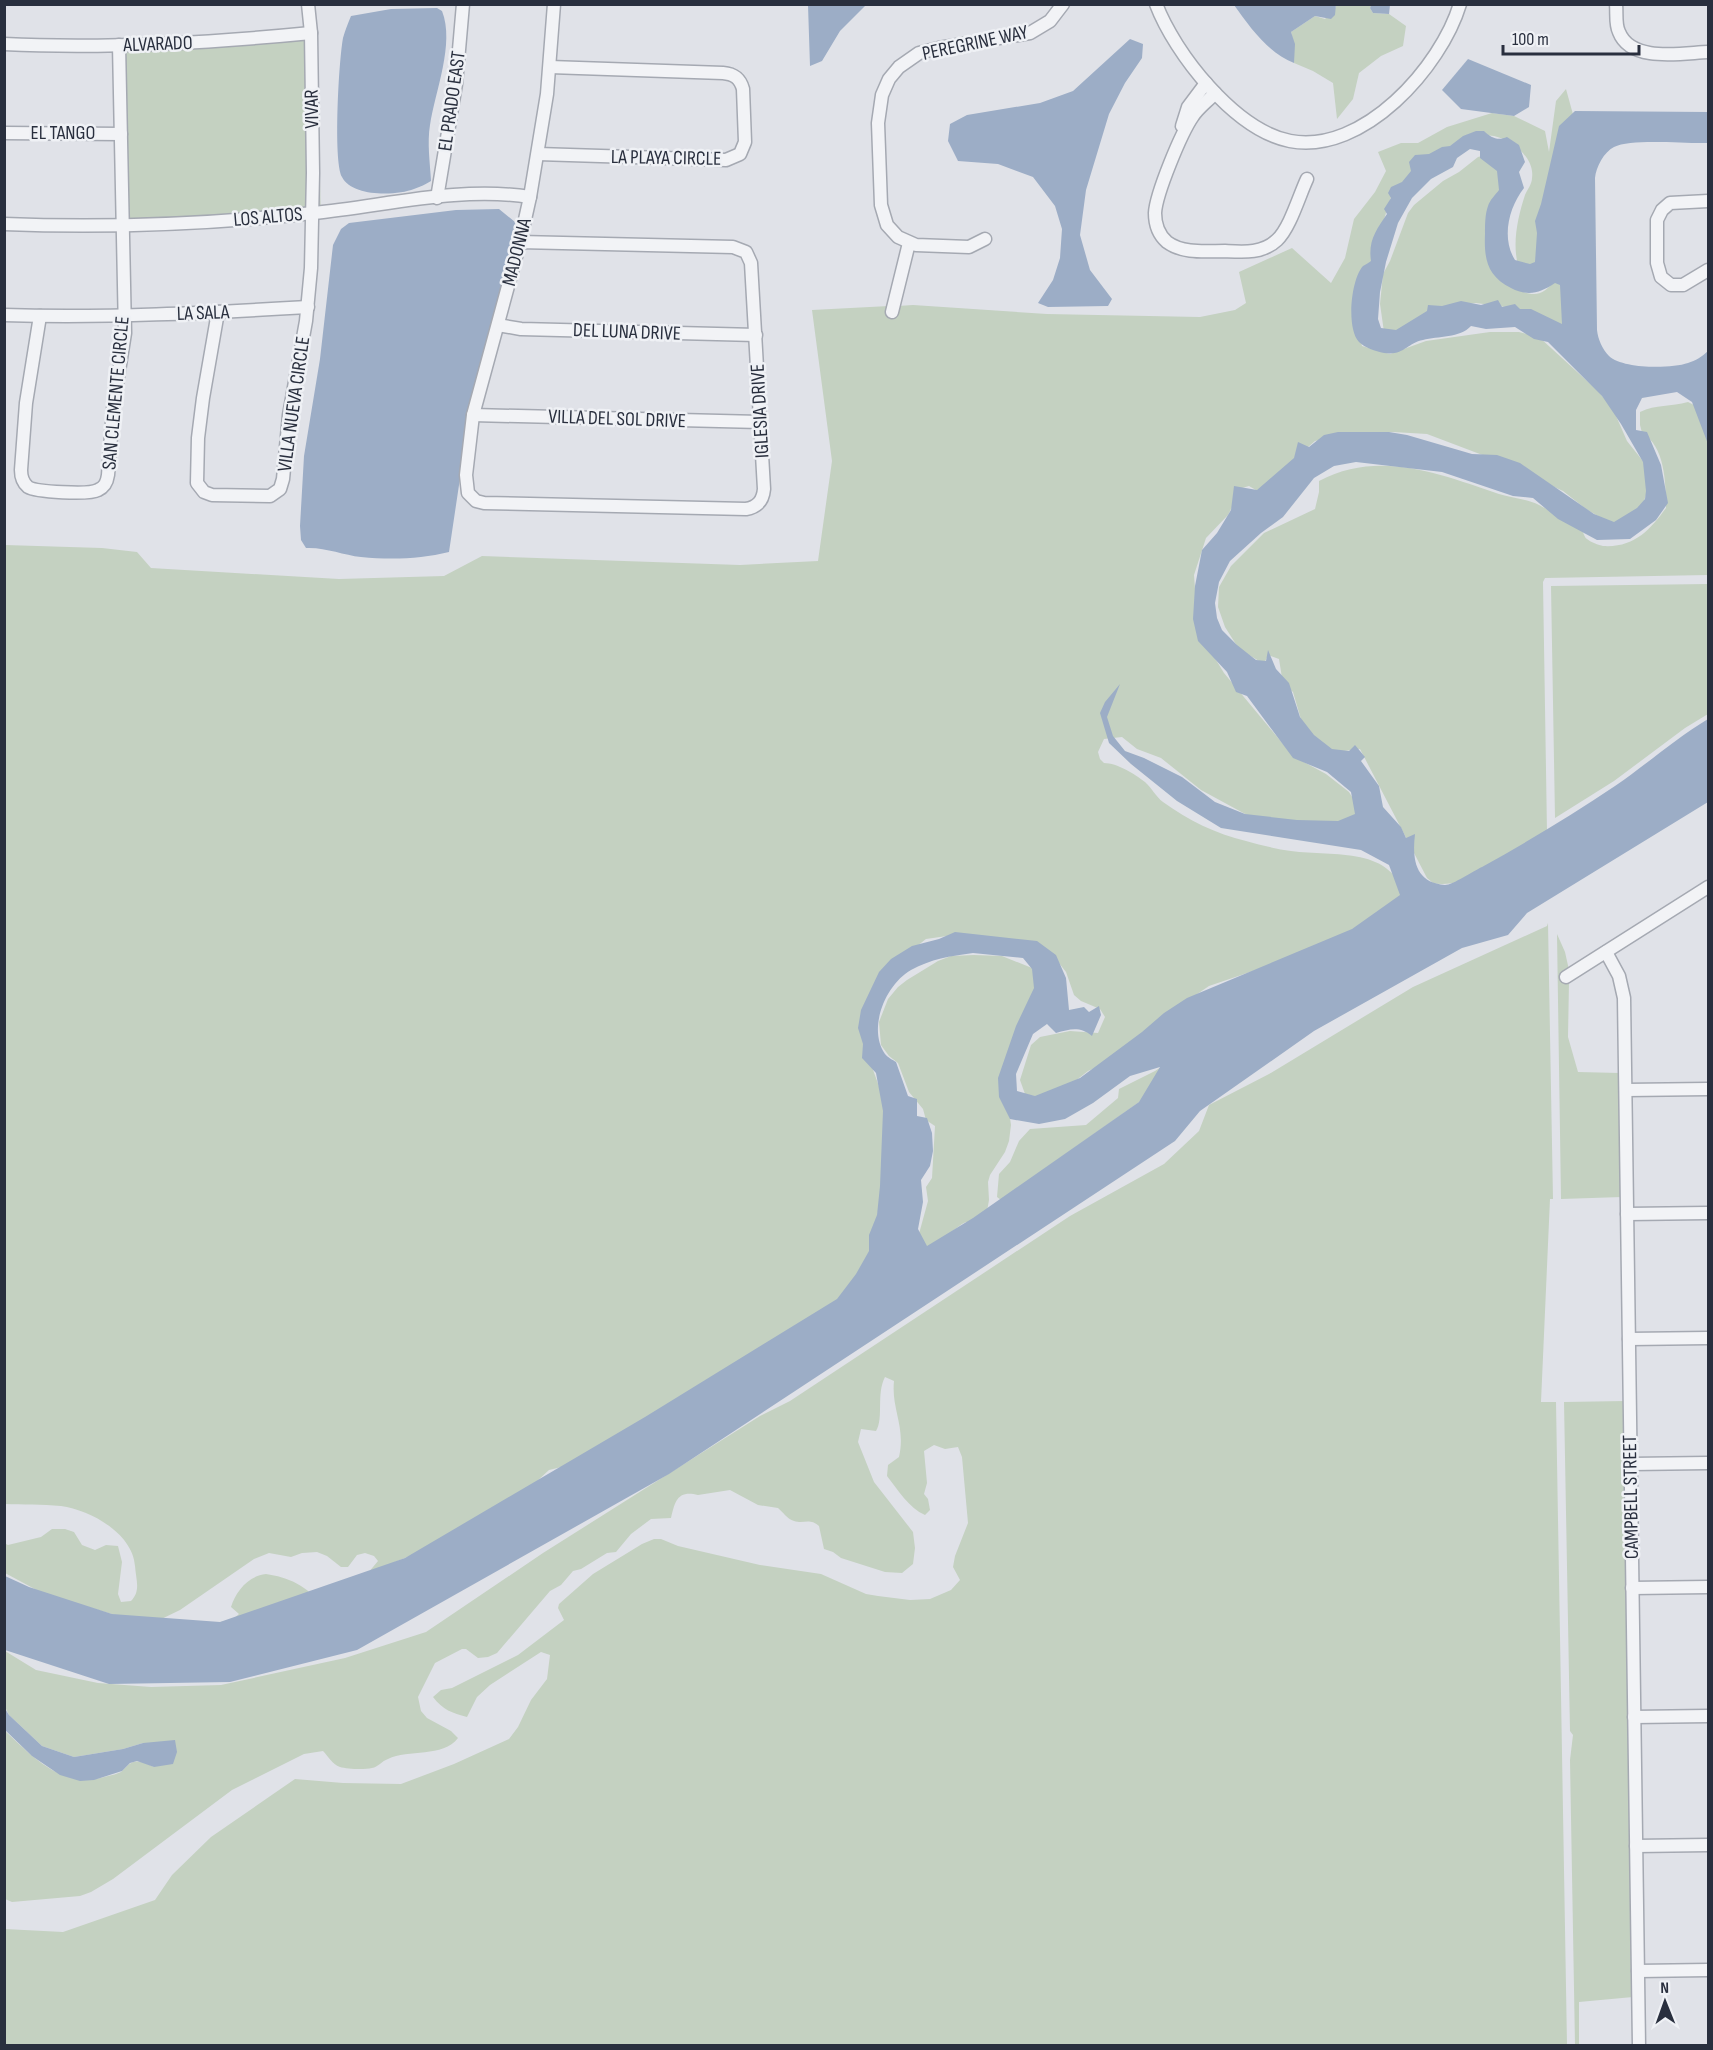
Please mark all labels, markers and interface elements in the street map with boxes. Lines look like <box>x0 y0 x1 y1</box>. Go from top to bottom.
scale bar <box>1503 18 1640 56</box>
street label: PEREGRINE WAY <box>920 20 1031 66</box>
text: 100 m <box>1512 29 1549 50</box>
street label: ALVARADO <box>122 31 193 57</box>
street label: EL PRADO EAST <box>433 49 471 153</box>
street label: VIVAR <box>300 89 324 129</box>
street label: EL TANGO <box>31 121 95 145</box>
street label: LA PLAYA CIRCLE <box>611 145 721 171</box>
street label: LOS ALTOS <box>232 202 304 232</box>
street label: MADONNA <box>497 215 537 288</box>
street label: LA SALA <box>176 300 230 326</box>
street label: SAN CLEMENTE CIRCLE <box>97 315 135 471</box>
street label: DEL LUNA DRIVE <box>573 318 681 346</box>
street label: VILLA NUEVA CIRCLE <box>273 335 315 473</box>
street label: IGLESIA DRIVE <box>746 363 774 459</box>
street label: VILLA DEL SOL DRIVE <box>548 405 686 433</box>
street label: CAMPBELL STREET <box>1618 1435 1644 1559</box>
north arrow <box>1635 1972 1695 2032</box>
text: N <box>1660 1979 1669 1998</box>

